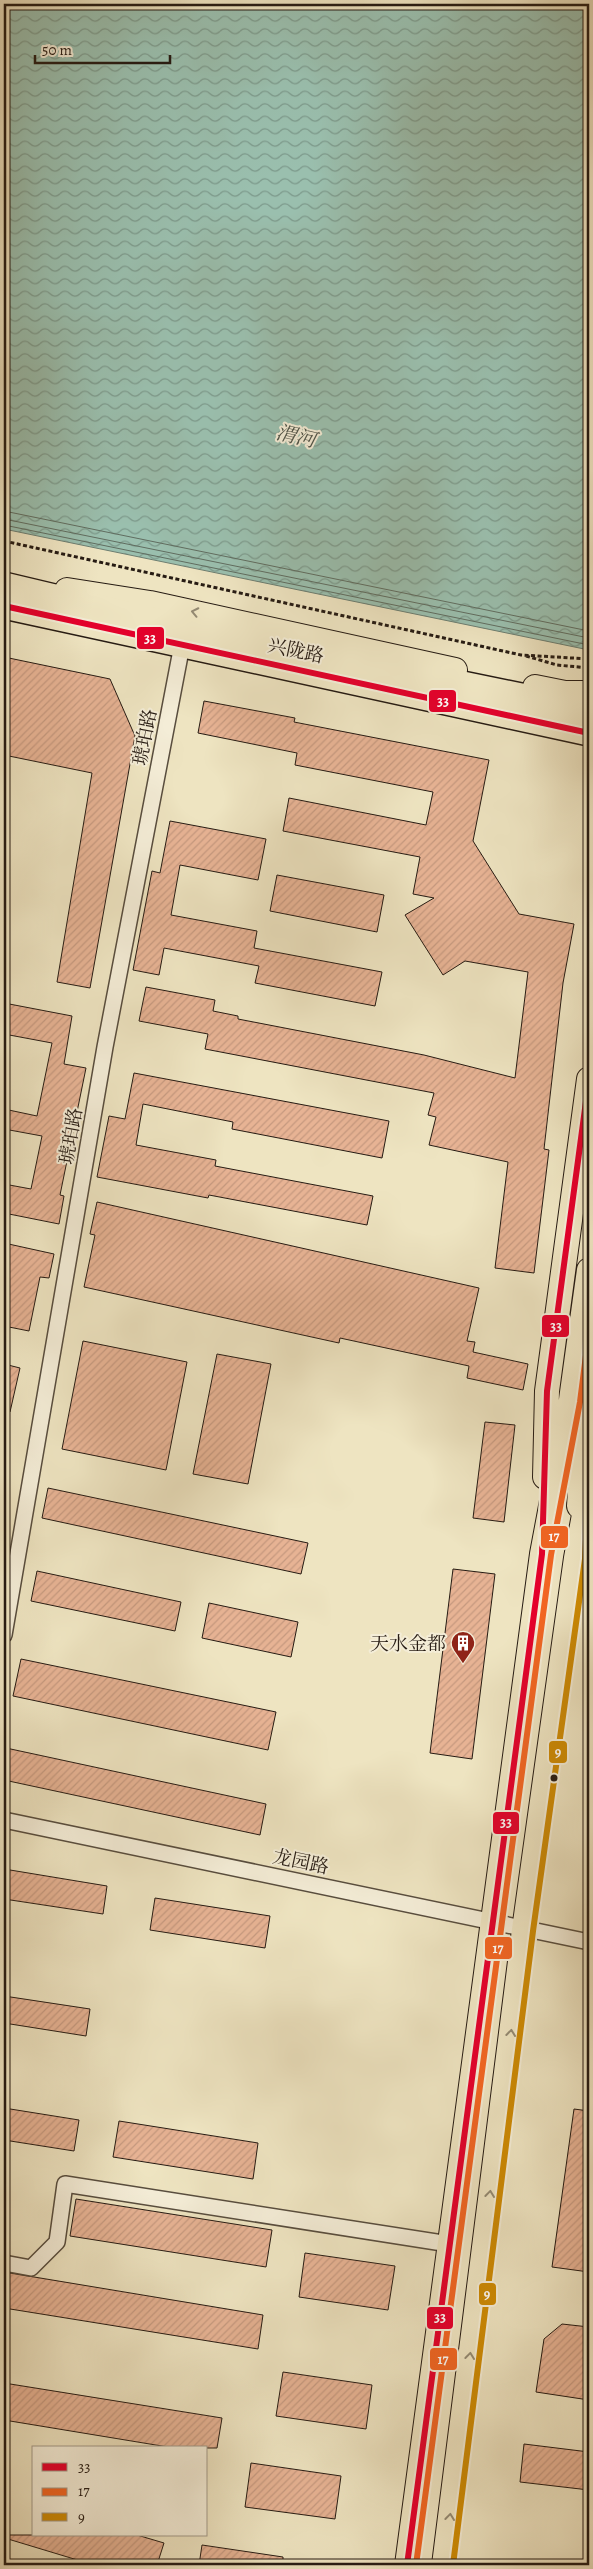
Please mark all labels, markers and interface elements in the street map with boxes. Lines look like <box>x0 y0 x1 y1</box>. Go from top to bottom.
scale bar <box>35 32 170 64</box>
text: 50 m <box>42 40 72 60</box>
water label: 渭河 <box>273 419 321 455</box>
one-way arrow <box>191 608 200 618</box>
line badge: 33 <box>136 626 165 650</box>
text: 33 <box>144 629 156 648</box>
street label: 兴陇路 <box>265 632 326 670</box>
line badge: 33 <box>428 689 457 713</box>
text: 33 <box>437 692 449 711</box>
street label: 琥珀路 <box>127 707 163 768</box>
street label: 琥珀路 <box>53 1106 89 1167</box>
line badge: 33 <box>541 1314 570 1338</box>
text: 33 <box>550 1317 562 1336</box>
line badge: 17 <box>540 1525 569 1549</box>
text: 17 <box>549 1527 560 1546</box>
building icon: 天水金都 <box>450 1630 476 1664</box>
place label: 天水金都 <box>370 1631 446 1657</box>
line badge: 9 <box>548 1740 568 1764</box>
text: 9 <box>555 1743 562 1762</box>
unlabelled marker <box>549 1773 559 1783</box>
line badge: 33 <box>492 1811 520 1835</box>
text: 33 <box>500 1813 512 1832</box>
street label: 龙园路 <box>270 1843 331 1881</box>
line badge: 17 <box>484 1936 513 1960</box>
text: 17 <box>493 1939 504 1958</box>
one-way arrow <box>505 2029 516 2037</box>
one-way arrow <box>484 2190 495 2198</box>
line badge: 9 <box>478 2282 497 2306</box>
text: 9 <box>484 2285 491 2304</box>
line badge: 33 <box>426 2306 454 2330</box>
text: 33 <box>434 2308 446 2327</box>
line badge: 17 <box>429 2347 458 2371</box>
text: 17 <box>438 2350 449 2369</box>
one-way arrow <box>464 2351 475 2359</box>
legend <box>32 2446 208 2536</box>
text: 33 <box>78 2457 90 2477</box>
text: 17 <box>78 2481 90 2501</box>
text: 9 <box>78 2507 85 2527</box>
one-way arrow <box>444 2513 455 2521</box>

